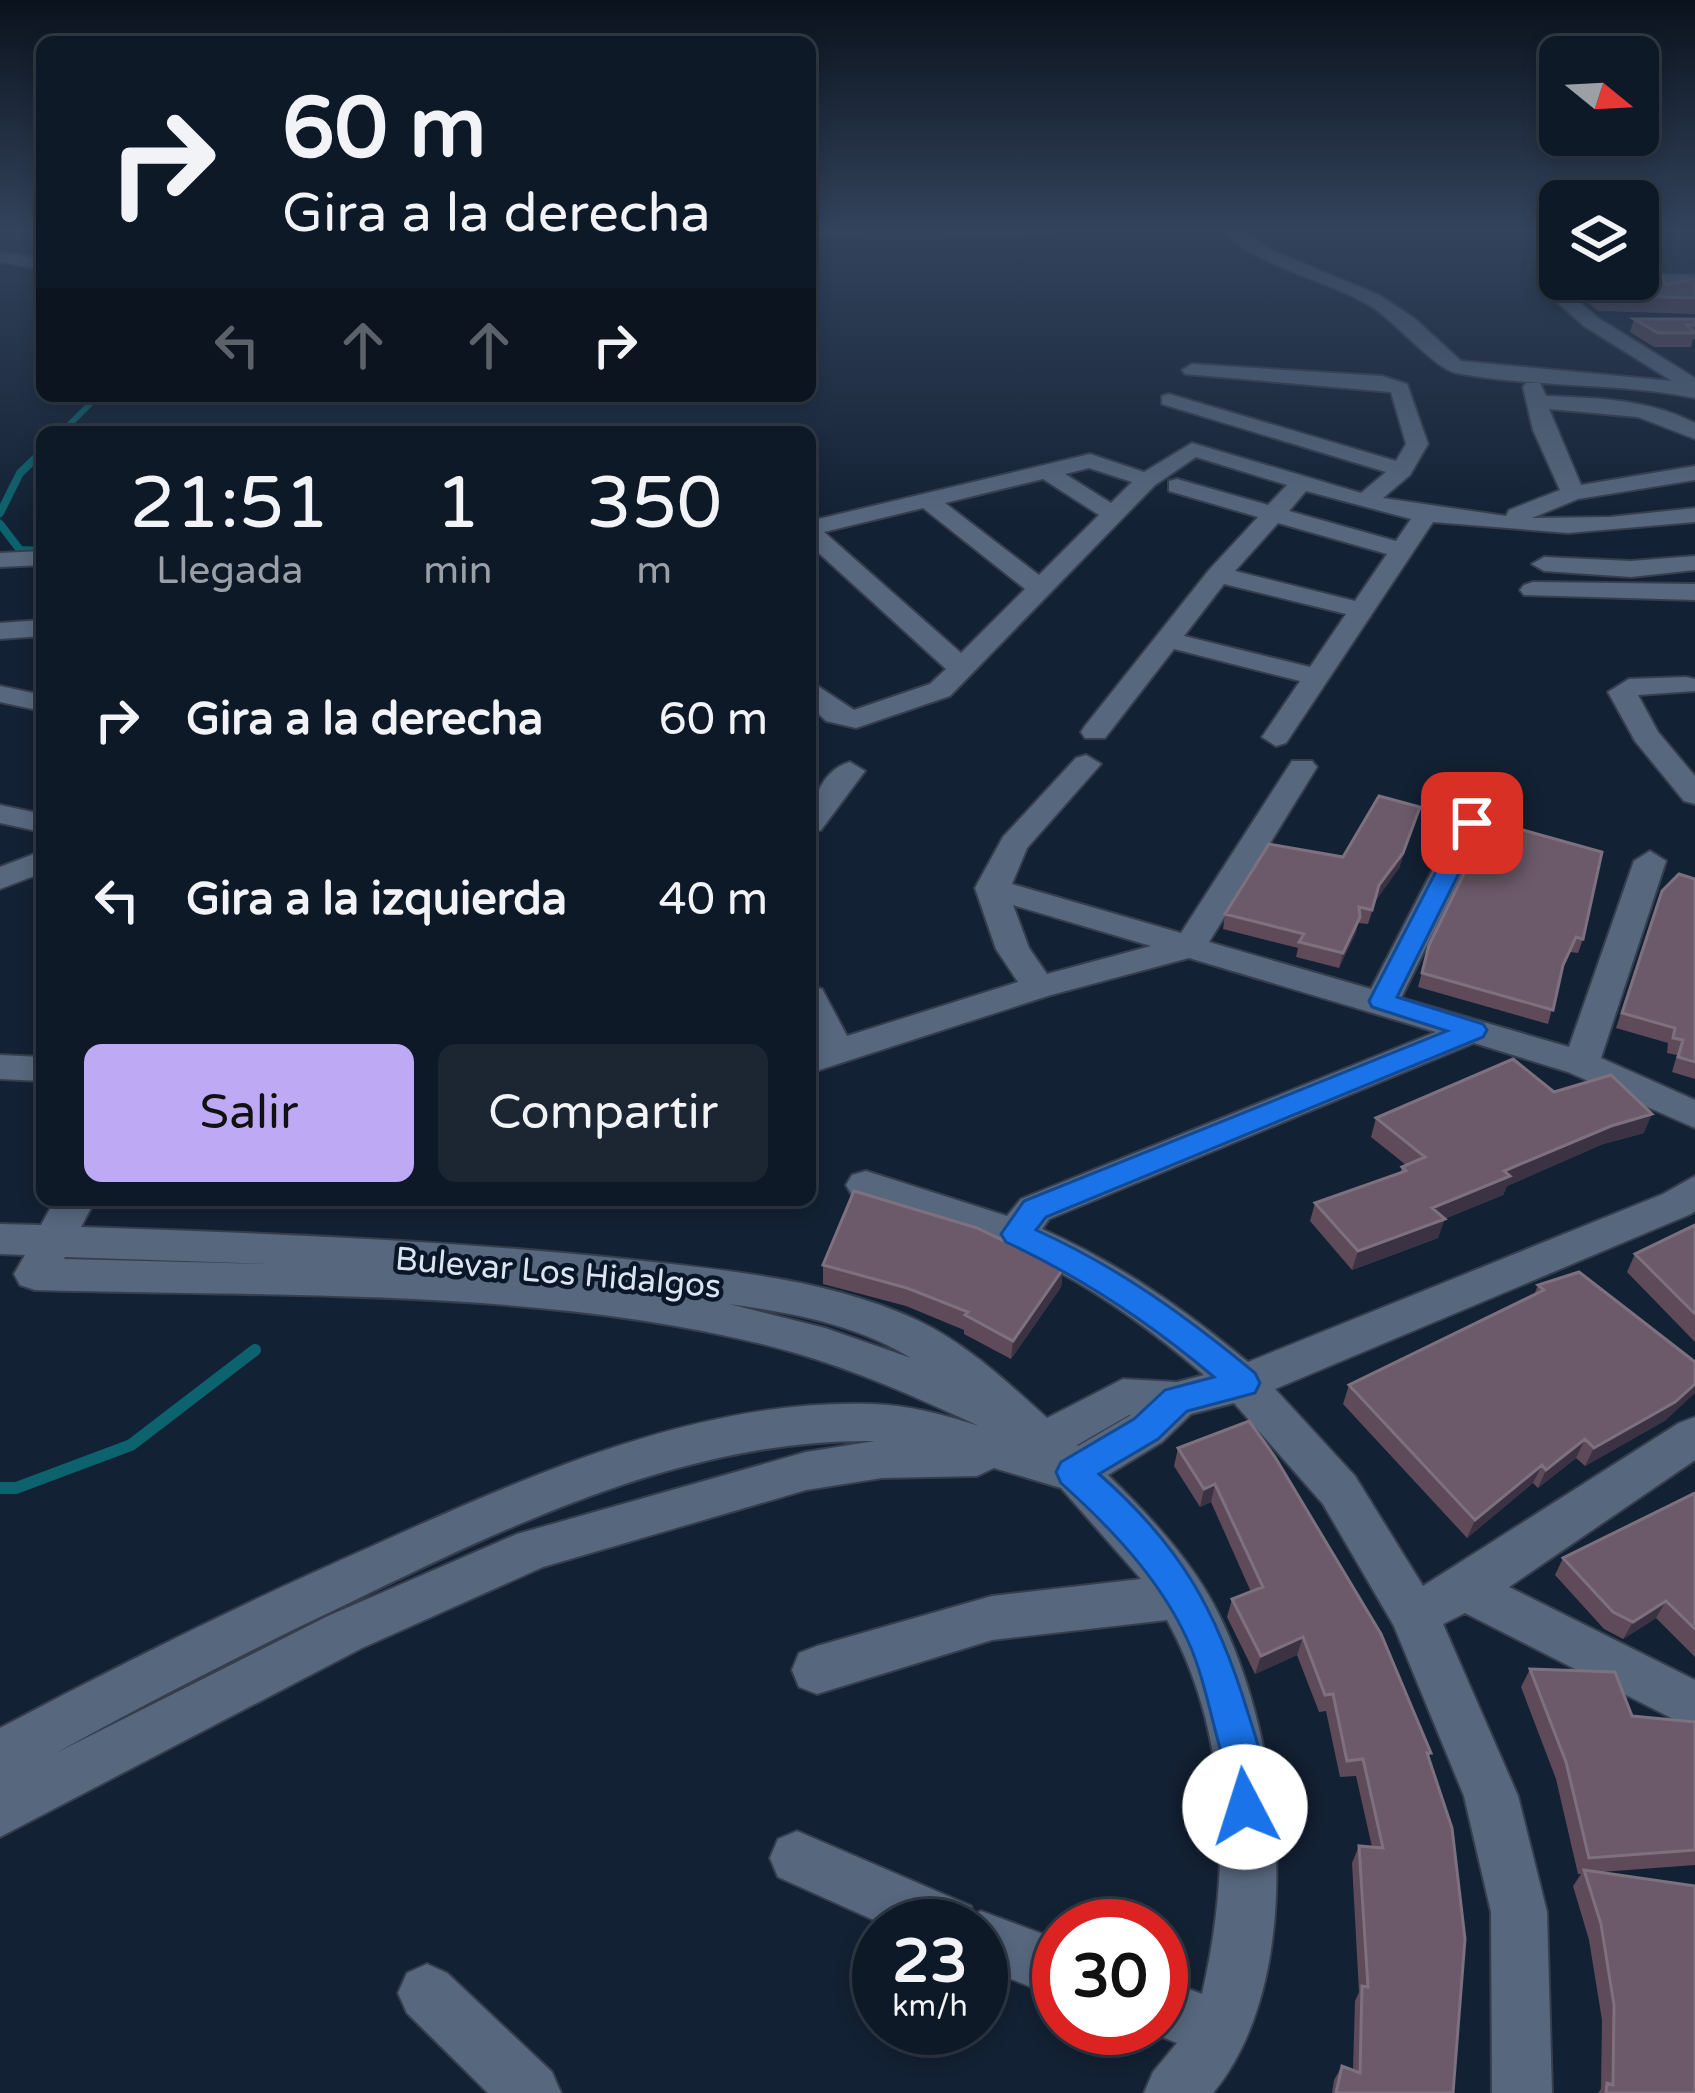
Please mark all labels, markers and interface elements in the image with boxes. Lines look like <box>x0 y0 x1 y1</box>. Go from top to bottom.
north arrow <box>1539 36 1659 156</box>
map controls <box>1539 36 1659 300</box>
text: 60 m <box>282 79 486 180</box>
icon: right <box>84 84 240 240</box>
button: layers <box>1539 180 1659 300</box>
text: Gira a la derecha <box>282 181 711 246</box>
icon: left <box>204 312 270 378</box>
icon: ahead <box>330 312 396 378</box>
icon: ahead <box>456 312 522 378</box>
icon: right <box>582 312 648 378</box>
text: 21:51 <box>130 461 329 548</box>
text: 1 <box>435 461 481 548</box>
text: 350 <box>586 461 722 548</box>
text: Llegada <box>156 547 303 594</box>
text: min <box>423 547 493 594</box>
text: m <box>636 547 672 594</box>
icon: right <box>84 687 150 753</box>
text: Gira a la derecha <box>186 693 543 747</box>
text: 60 m <box>658 693 768 747</box>
pin <box>1421 772 1523 874</box>
icon: arrive <box>1439 790 1505 856</box>
icon: left <box>84 867 150 933</box>
text: Gira a la izquierda <box>186 873 567 927</box>
text: 40 m <box>658 873 768 927</box>
button: Salir <box>84 1044 414 1182</box>
button: Compartir <box>438 1044 768 1182</box>
street label: Bulevar Los Hidalgos <box>393 1239 723 1307</box>
position arrow <box>1182 1744 1308 1870</box>
speed limit sign: 30 <box>1032 1899 1188 2055</box>
text: 23 <box>892 1926 968 1998</box>
text: km/h <box>892 1988 968 2025</box>

